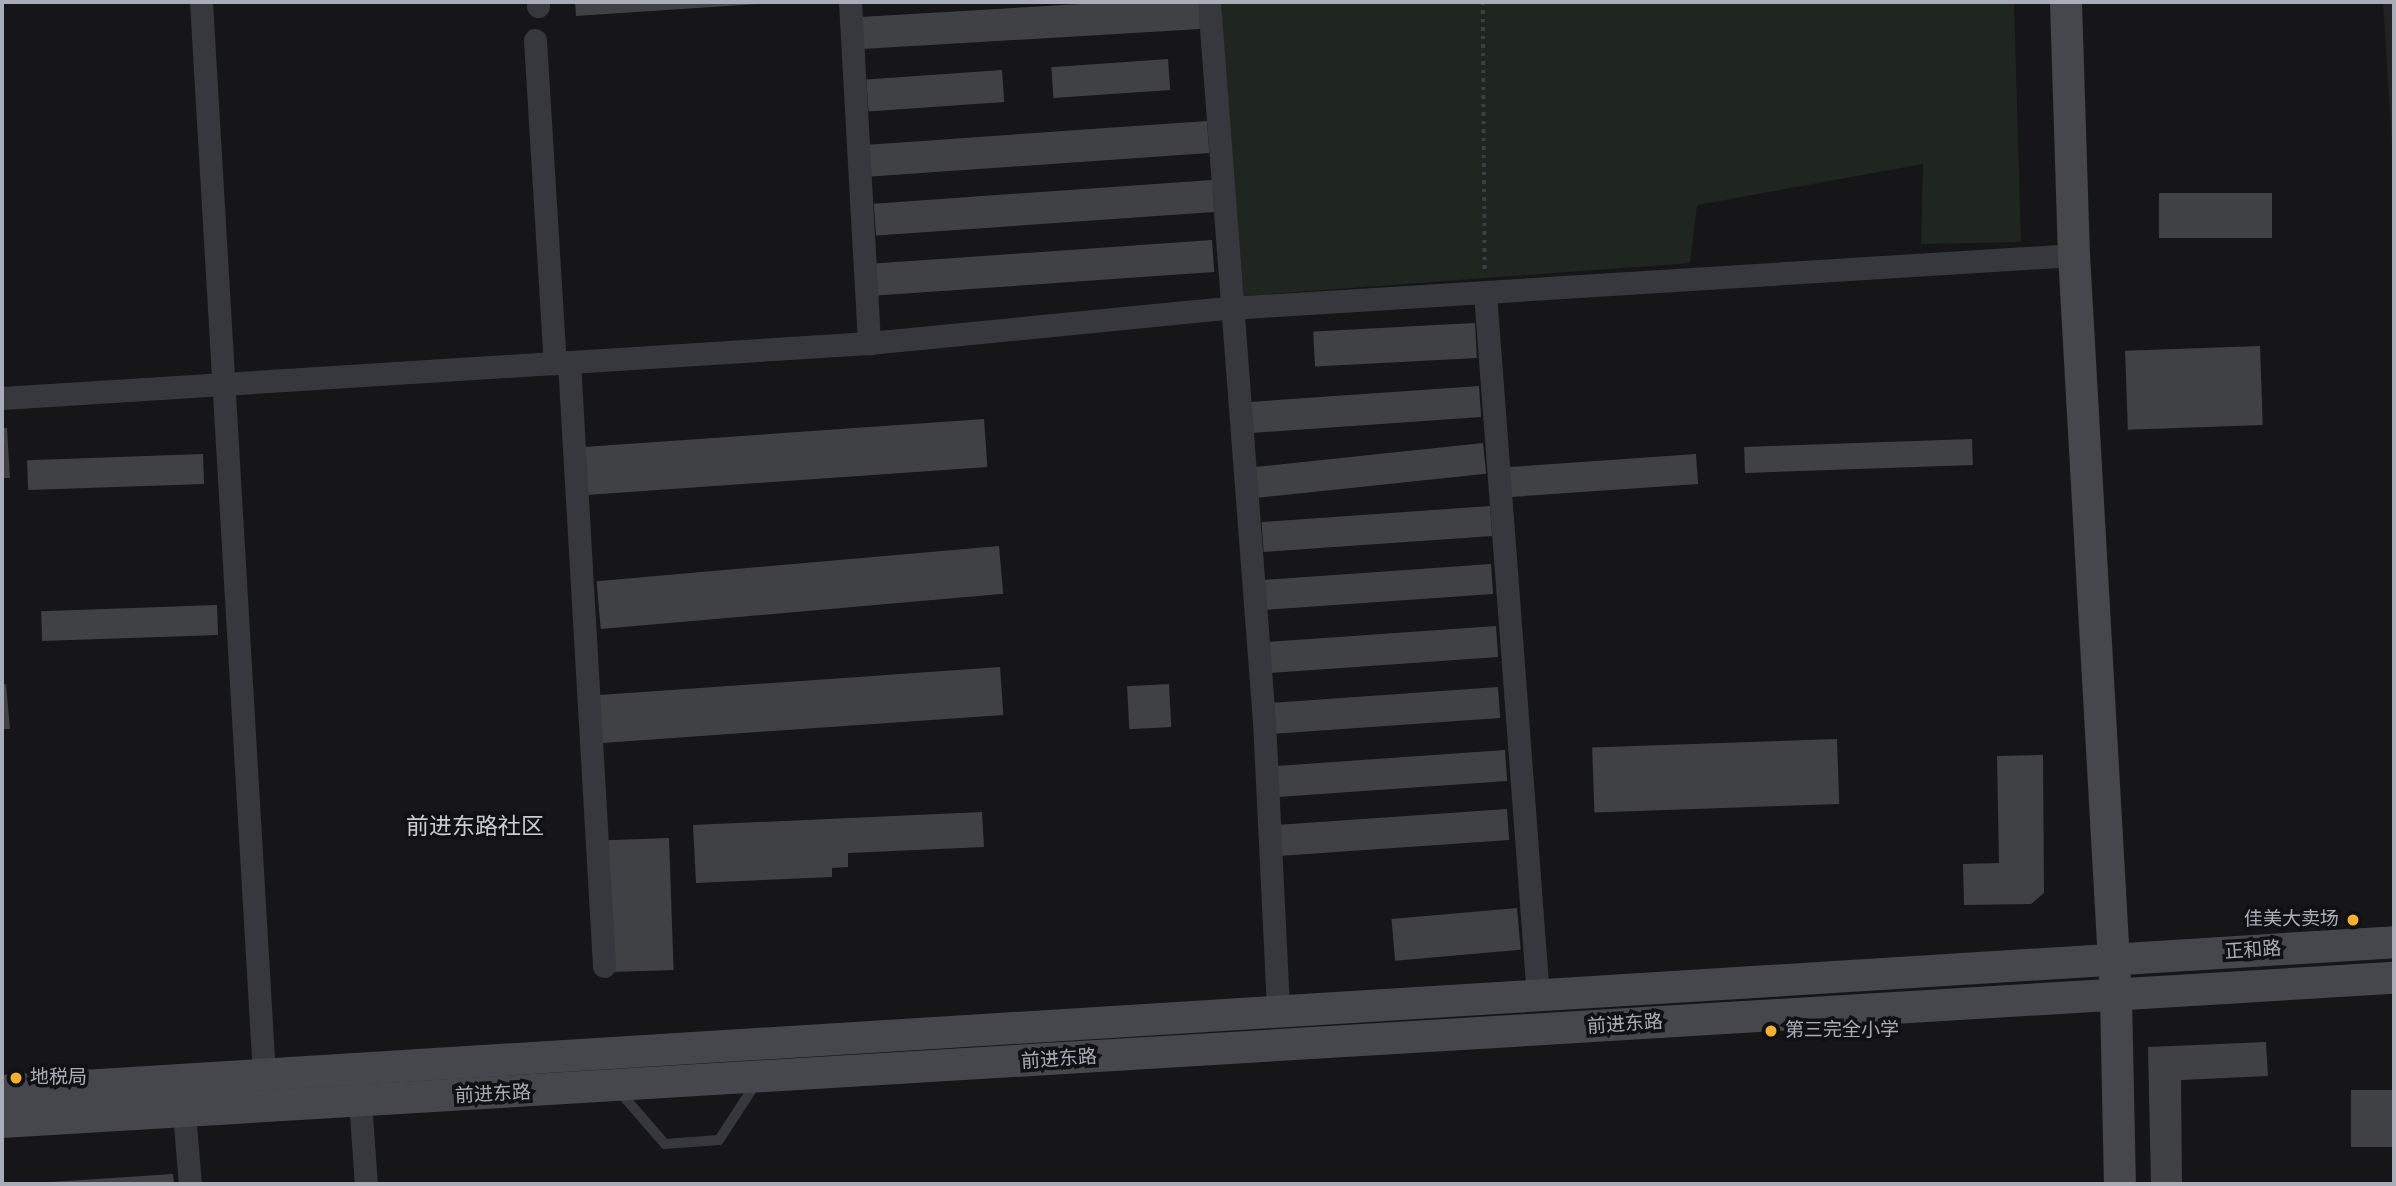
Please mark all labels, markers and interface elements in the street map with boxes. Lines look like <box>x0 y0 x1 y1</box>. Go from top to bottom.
district label: 前进东路社区 <box>406 813 544 841</box>
place label: 佳美大卖场 <box>2244 909 2339 931</box>
marker: 佳美大卖场 <box>2345 912 2361 928</box>
street label: 正和路 <box>2224 938 2282 964</box>
street label: 前进东路 <box>1586 1011 1664 1039</box>
place label: 第三完全小学 <box>1785 1020 1899 1042</box>
marker: 第三完全小学 <box>1763 1023 1779 1039</box>
street label: 前进东路 <box>1020 1046 1098 1074</box>
place label: 地税局 <box>30 1067 87 1089</box>
marker: 地税局 <box>8 1070 24 1086</box>
street label: 前进东路 <box>454 1082 532 1108</box>

